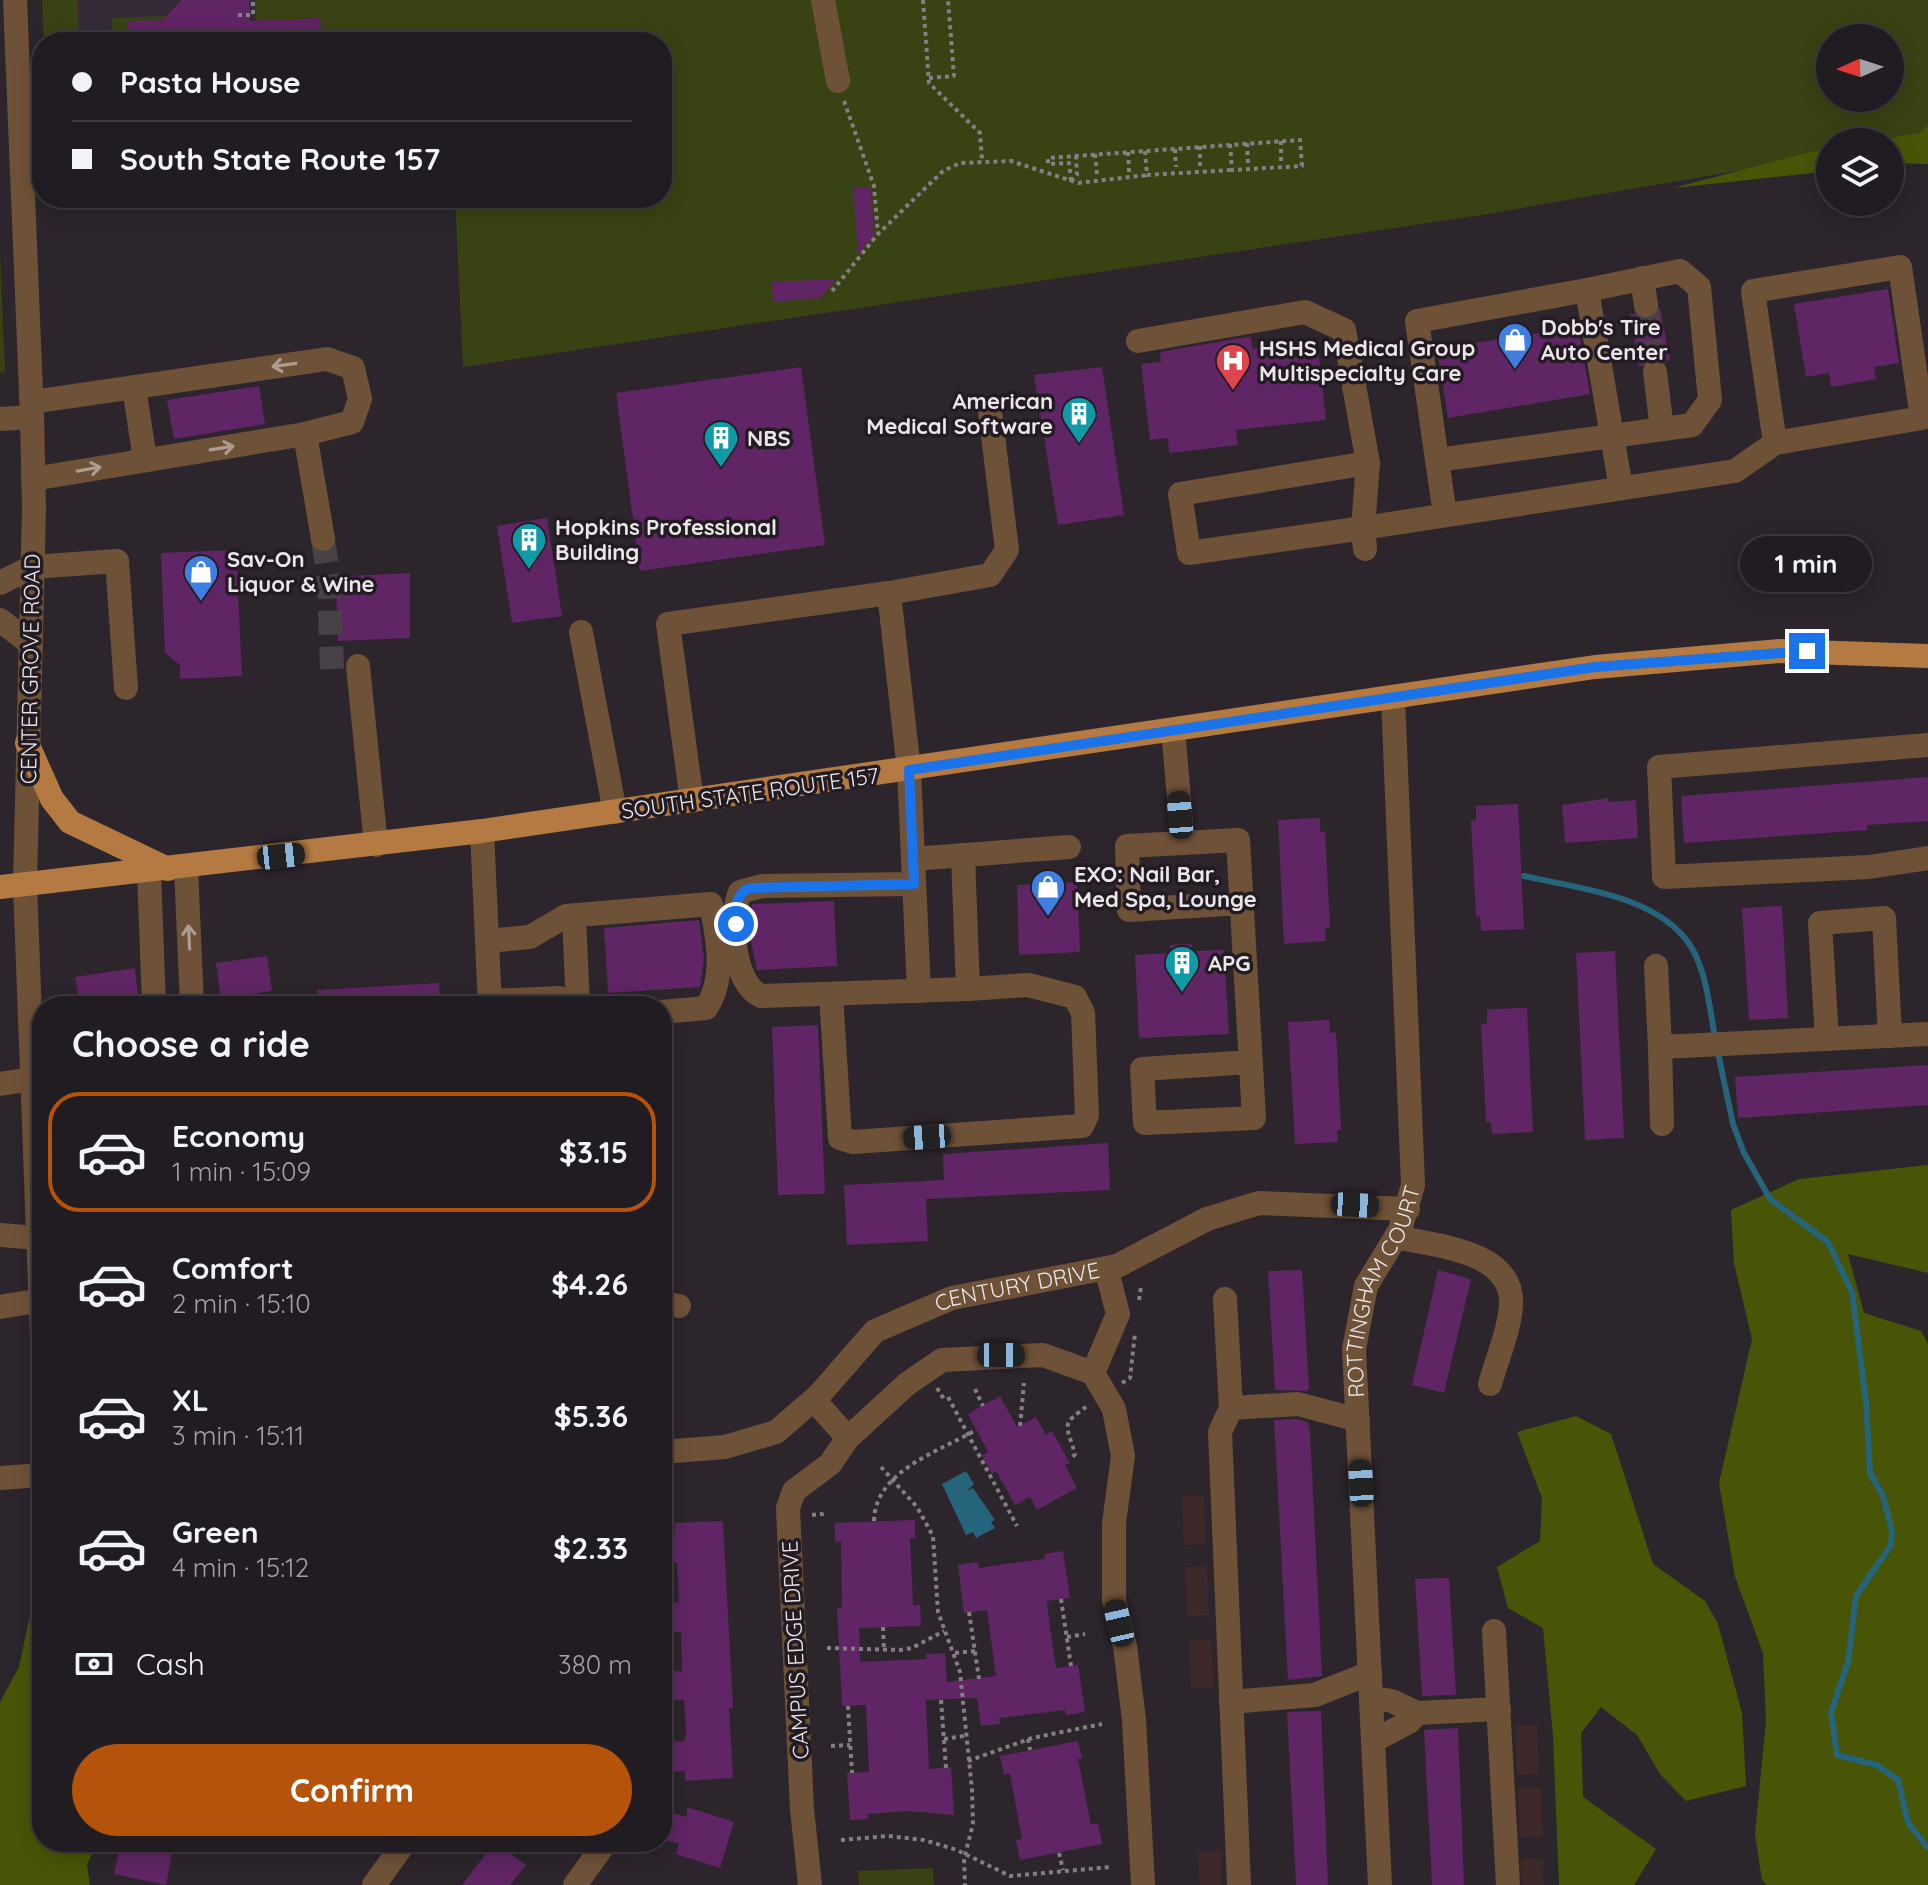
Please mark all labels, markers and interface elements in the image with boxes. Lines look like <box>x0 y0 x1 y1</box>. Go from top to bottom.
north arrow <box>1816 24 1904 112</box>
map controls <box>1816 24 1904 216</box>
text: Pasta House <box>120 63 301 101</box>
button: layers <box>1816 128 1904 216</box>
text: South State Route 157 <box>120 140 440 178</box>
place label: Dobb's Tire Auto Center <box>1541 313 1668 366</box>
shop icon: Dobb's Tire Auto Center <box>1496 321 1534 371</box>
place label: HSHS Medical Group Multispecialty Care <box>1259 334 1475 387</box>
hospital icon: HSHS Medical Group Multispecialty Care <box>1214 342 1252 392</box>
one-way arrow <box>272 358 297 373</box>
place label: American Medical Software <box>866 387 1053 440</box>
building icon: American Medical Software <box>1060 395 1098 445</box>
building icon: NBS <box>702 419 740 469</box>
place label: NBS <box>747 424 791 452</box>
one-way arrow <box>208 439 234 454</box>
one-way arrow <box>76 461 101 476</box>
place label: Hopkins Professional Building <box>555 513 777 566</box>
building icon: Hopkins Professional Building <box>510 521 548 571</box>
callout: 1 min <box>1741 535 1873 591</box>
place label: Sav-On Liquor & Wine <box>227 545 375 598</box>
text: 1 min <box>1775 547 1838 580</box>
shop icon: Sav-On Liquor & Wine <box>182 553 220 603</box>
street label: CENTER GROVE ROAD <box>14 554 46 784</box>
route end <box>1789 633 1825 669</box>
street label: SOUTH STATE ROUTE 157 <box>619 761 881 825</box>
car <box>1166 790 1194 840</box>
car <box>256 842 306 870</box>
place label: EXO: Nail Bar, Med Spa, Lounge <box>1074 860 1257 913</box>
shop icon: EXO: Nail Bar, Med Spa, Lounge <box>1029 868 1067 918</box>
route start <box>718 906 754 942</box>
one-way arrow <box>181 924 196 951</box>
building icon: APG <box>1163 944 1201 994</box>
place label: APG <box>1208 949 1251 977</box>
text: Choose a ride <box>72 1021 310 1066</box>
icon: car <box>76 1116 148 1188</box>
text: Economy <box>172 1117 305 1155</box>
car <box>902 1123 952 1151</box>
text: $3.15 <box>559 1133 628 1171</box>
text: 1 min · 15:09 <box>172 1155 311 1188</box>
street label: ROTTINGHAM COURT <box>1340 1182 1426 1398</box>
car <box>1330 1192 1380 1218</box>
icon: car <box>76 1248 148 1320</box>
text: Comfort <box>172 1249 293 1287</box>
street label: CENTURY DRIVE <box>930 1256 1102 1318</box>
text: $4.26 <box>551 1265 628 1303</box>
text: 2 min · 15:10 <box>172 1287 311 1320</box>
car <box>977 1343 1025 1367</box>
icon: car <box>76 1380 148 1452</box>
text: XL <box>172 1381 209 1419</box>
text: $5.36 <box>554 1397 628 1435</box>
text: 3 min · 15:11 <box>172 1419 304 1452</box>
car <box>1348 1458 1374 1508</box>
icon: car <box>76 1512 148 1584</box>
text: Green <box>172 1513 259 1551</box>
text: $2.33 <box>553 1529 628 1567</box>
street label: CAMPUS EDGE DRIVE <box>775 1540 815 1760</box>
text: 4 min · 15:12 <box>172 1551 309 1584</box>
car <box>1102 1597 1136 1649</box>
icon: cash <box>72 1642 116 1686</box>
text: Cash <box>136 1645 205 1683</box>
text: 380 m <box>558 1648 632 1681</box>
button: Confirm <box>72 1744 632 1836</box>

